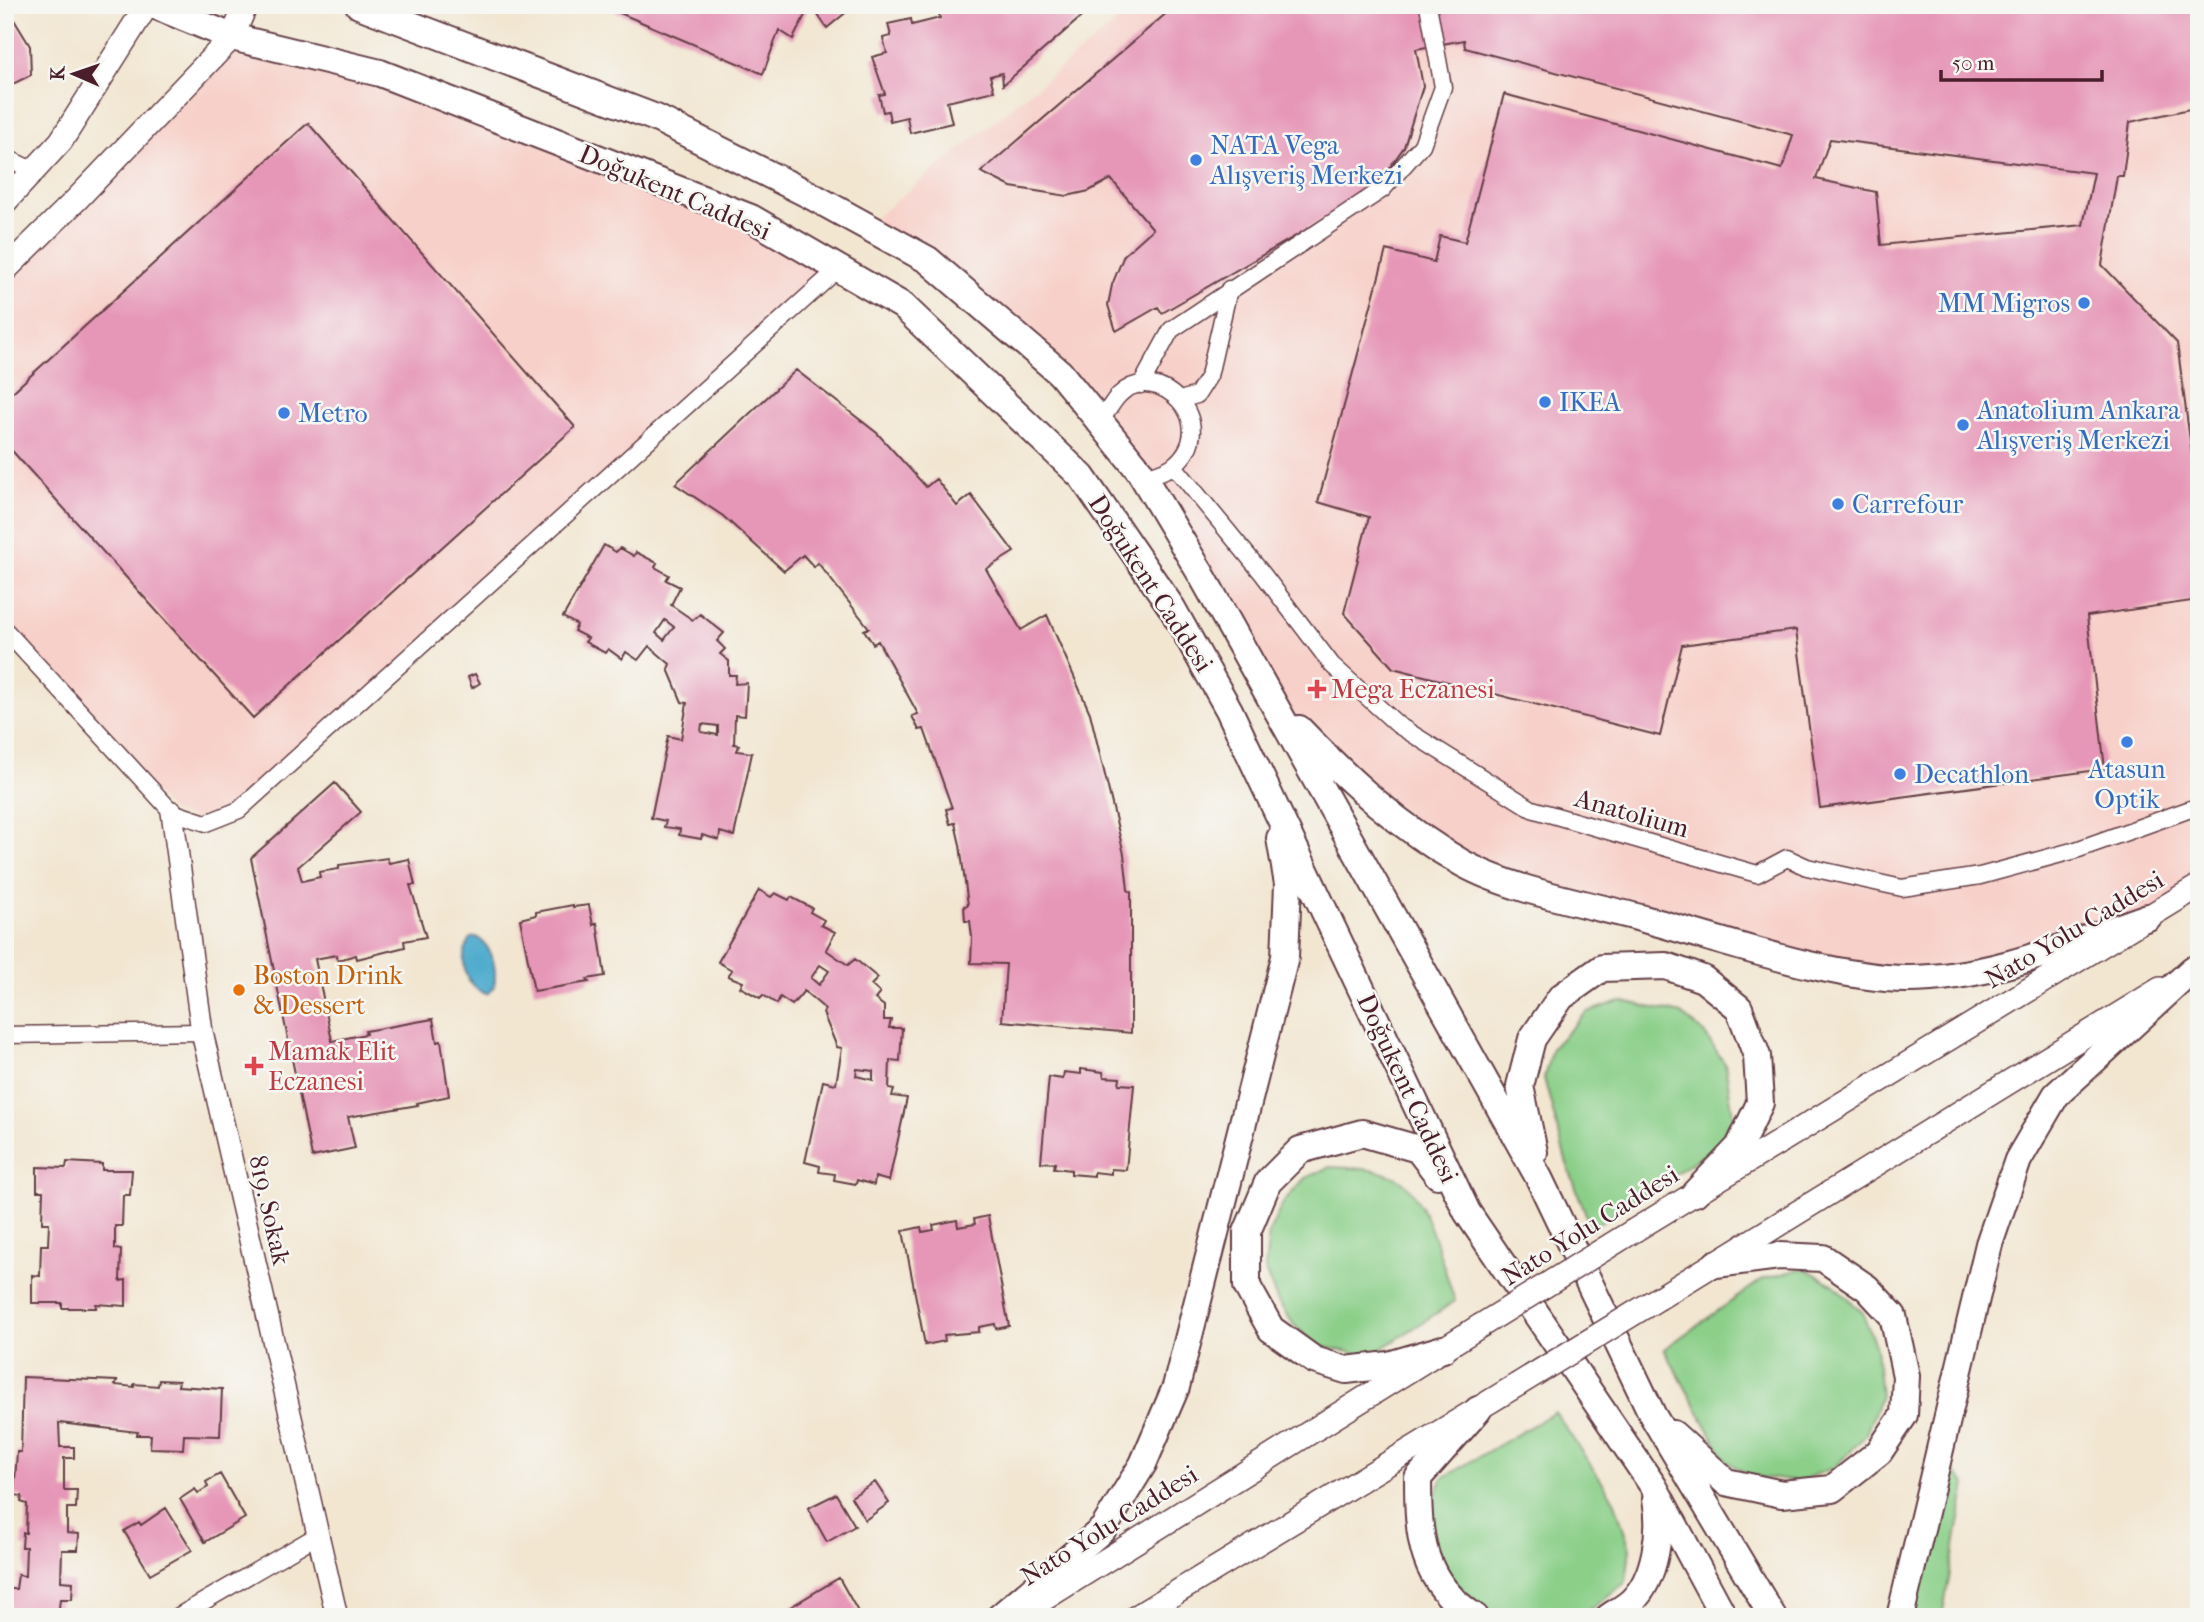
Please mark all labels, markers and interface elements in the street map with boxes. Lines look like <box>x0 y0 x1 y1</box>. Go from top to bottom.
north arrow <box>38 38 108 108</box>
scale bar <box>1941 38 2102 82</box>
text: 50 m <box>1952 51 1995 75</box>
text: K <box>47 65 69 81</box>
place label: NATA Vega Alışveriş Merkezi <box>1209 130 1403 191</box>
street label: Doğukent Caddesi <box>574 138 776 247</box>
marker: NATA Vega Alışveriş Merkezi <box>1188 152 1204 168</box>
place label: MM Migros <box>1938 288 2070 319</box>
marker: MM Migros <box>2076 295 2092 311</box>
place label: IKEA <box>1559 387 1622 418</box>
marker: IKEA <box>1537 394 1553 410</box>
place label: Anatolium Ankara Alışveriş Merkezi <box>1976 395 2181 456</box>
place label: Metro <box>298 398 368 429</box>
marker: Metro <box>276 405 292 421</box>
marker: Anatolium Ankara Alışveriş Merkezi <box>1955 417 1971 433</box>
street label: Doğukent Caddesi <box>1082 489 1220 678</box>
place label: Carrefour <box>1852 489 1963 520</box>
marker: Carrefour <box>1830 496 1846 512</box>
place label: Mega Eczanesi <box>1331 674 1495 705</box>
marker: Mega Eczanesi <box>1309 681 1325 697</box>
marker: Atasun Optik <box>2119 734 2135 750</box>
place label: Atasun Optik <box>2087 754 2166 815</box>
place label: Decathlon <box>1914 759 2029 790</box>
marker: Decathlon <box>1892 766 1908 782</box>
street label: Anatolium <box>1570 782 1693 845</box>
street label: Nato Yolu Caddesi <box>1979 864 2169 995</box>
place label: Boston Drink & Dessert <box>253 960 403 1021</box>
marker: Boston Drink & Dessert <box>231 982 247 998</box>
street label: Doğukent Caddesi <box>1350 989 1465 1188</box>
place label: Mamak Elit Eczanesi <box>268 1036 397 1097</box>
marker: Mamak Elit Eczanesi <box>246 1058 262 1074</box>
street label: 819. Sokak <box>242 1152 297 1269</box>
street label: Nato Yolu Caddesi <box>1496 1158 1685 1292</box>
street label: Nato Yolu Caddesi <box>1015 1458 1204 1592</box>

